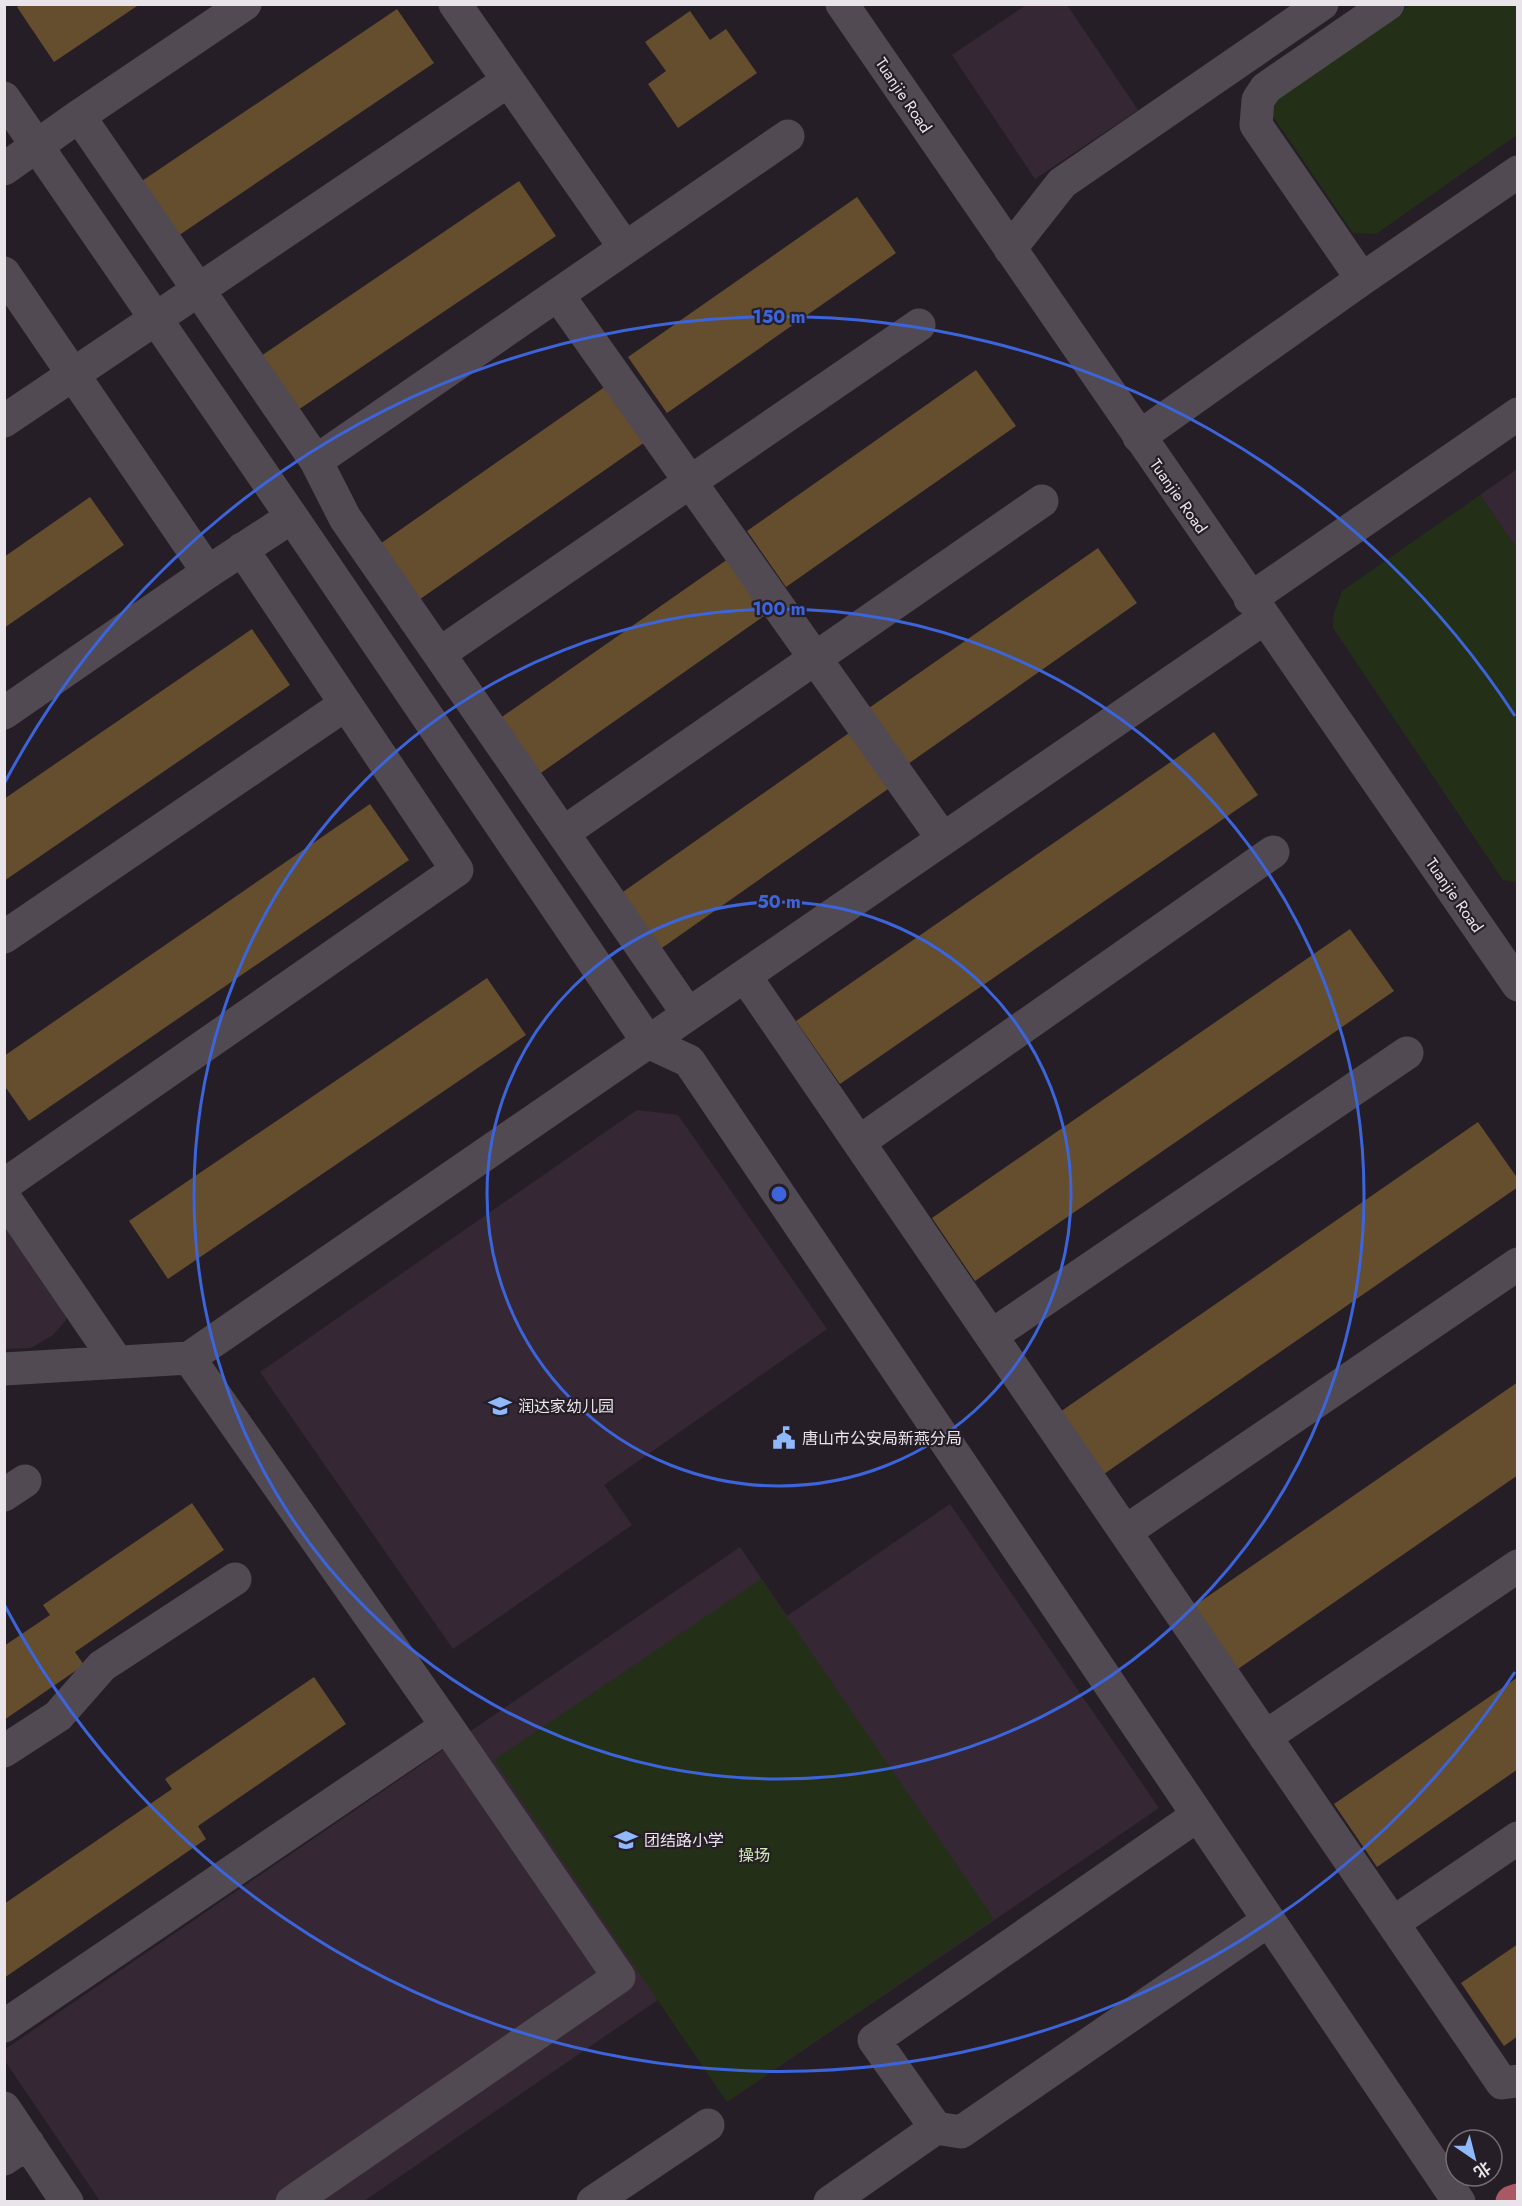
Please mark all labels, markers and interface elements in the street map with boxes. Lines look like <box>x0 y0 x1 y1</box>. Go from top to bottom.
street label: Tuanjie Road <box>870 53 937 138</box>
text: 150 m <box>753 304 805 330</box>
street label: Tuanjie Road <box>1144 454 1213 538</box>
text: 100 m <box>752 596 806 622</box>
street label: Tuanjie Road <box>1420 853 1489 937</box>
text: 50 m <box>757 889 801 915</box>
centre of rings <box>769 1184 789 1204</box>
school or university icon: 润达家幼儿园 <box>487 1393 513 1419</box>
place label: 润达家幼儿园 <box>518 1395 614 1418</box>
public building icon: 唐山市公安局新燕分局 <box>771 1425 797 1451</box>
place label: 唐山市公安局新燕分局 <box>802 1427 962 1450</box>
school or university icon: 团结路小学 <box>613 1827 639 1853</box>
place label: 团结路小学 <box>644 1829 724 1852</box>
park label: 操场 <box>738 1844 770 1867</box>
north arrow <box>1444 2128 1504 2188</box>
text: 北 <box>1469 2156 1495 2184</box>

